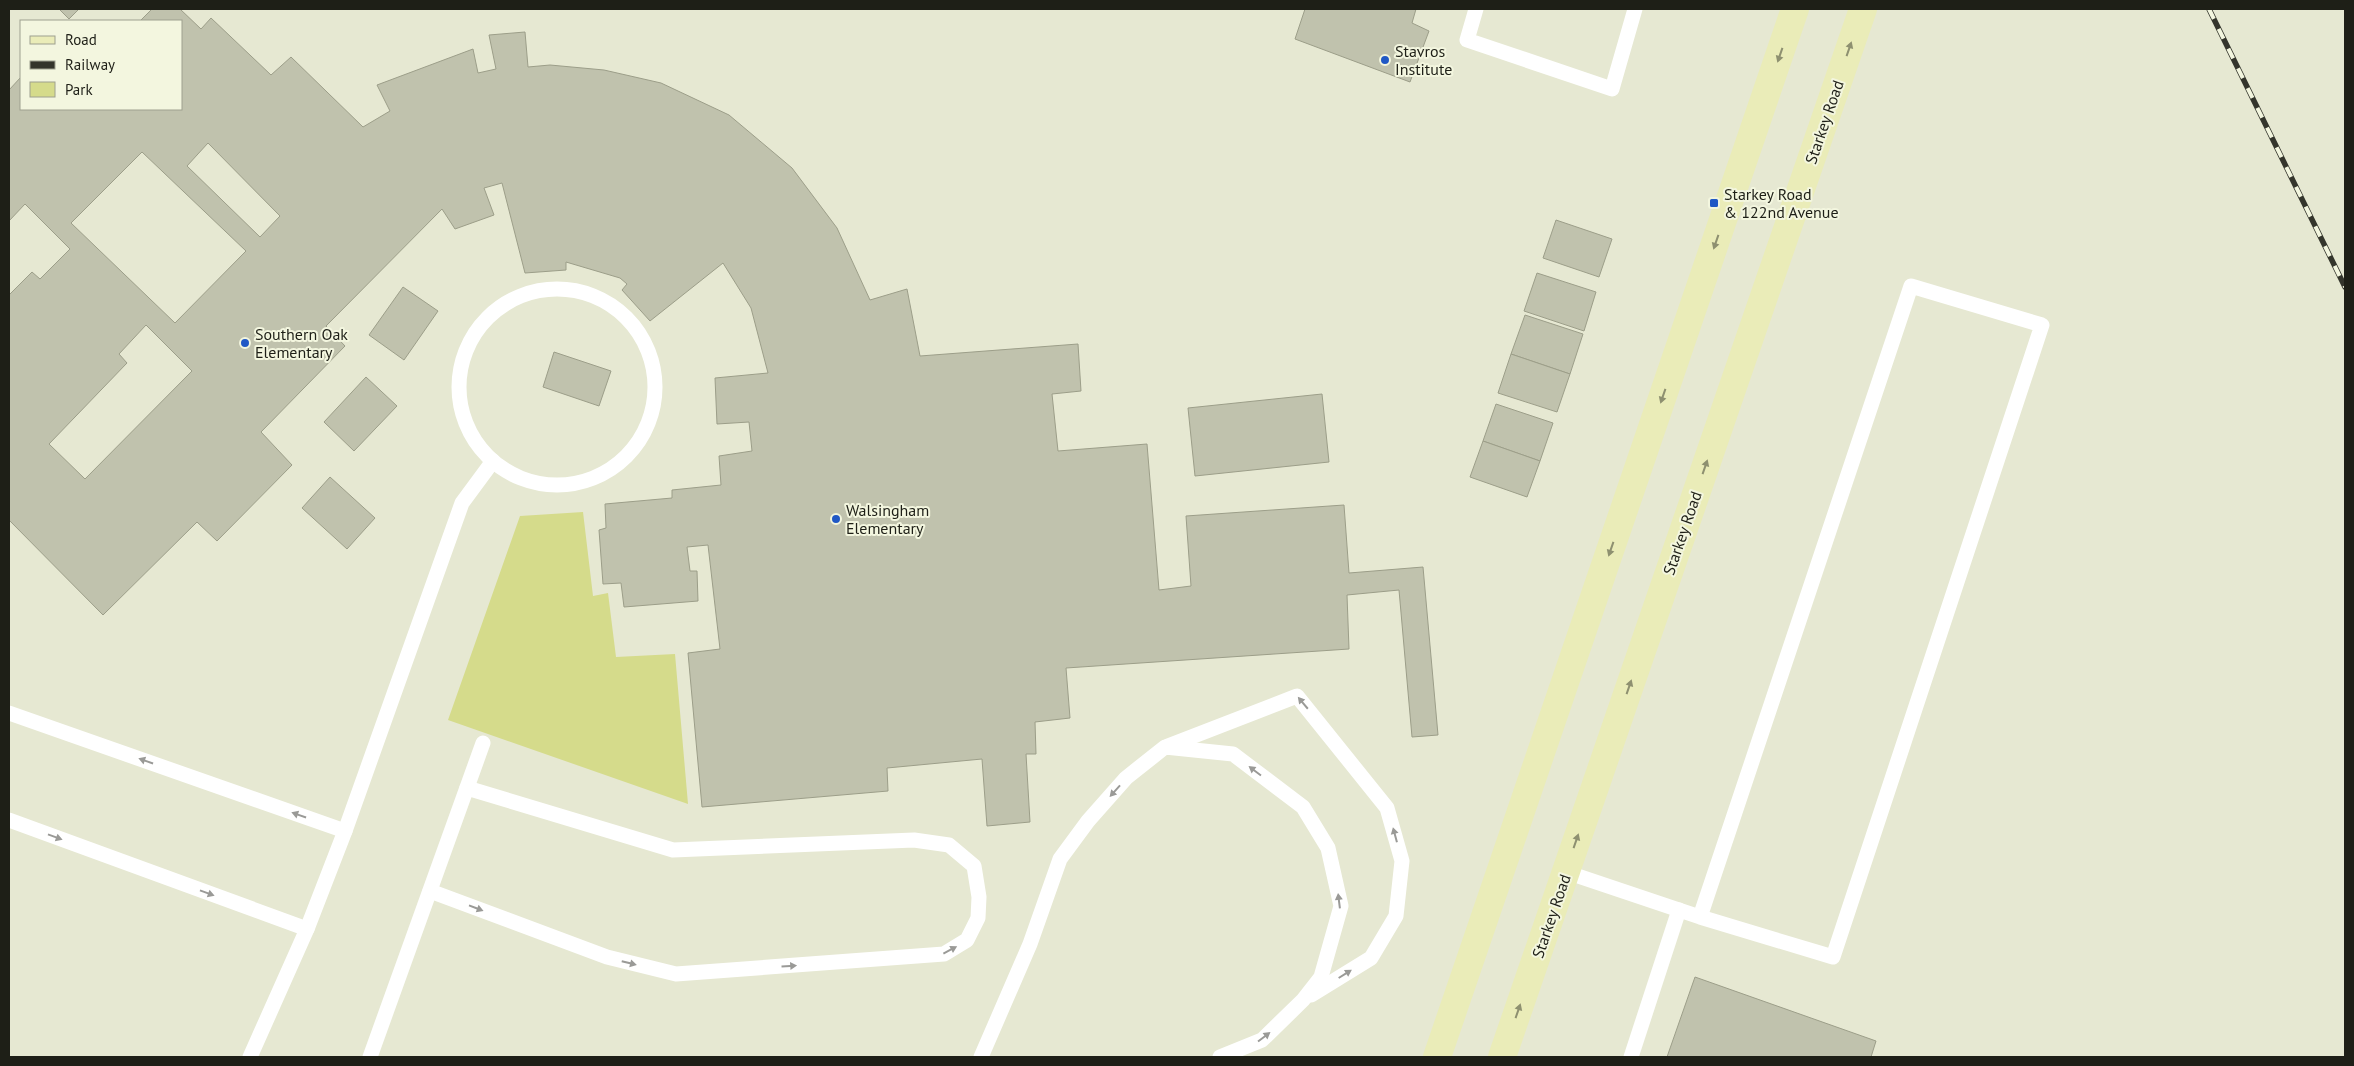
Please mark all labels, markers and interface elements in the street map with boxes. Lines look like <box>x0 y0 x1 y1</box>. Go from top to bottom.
legend <box>20 20 182 110</box>
text: Road <box>65 30 97 49</box>
place label: Stavros Institute <box>1395 41 1452 79</box>
one-way arrow <box>1846 42 1853 57</box>
one-way arrow <box>1775 48 1783 63</box>
marker: Stavros Institute <box>1379 54 1391 66</box>
text: Railway <box>65 55 115 74</box>
street label: Starkey Road <box>1800 77 1848 167</box>
text: Park <box>65 80 93 99</box>
place label: Starkey Road & 122nd Avenue <box>1724 184 1839 222</box>
marker: Starkey Road & 122nd Avenue <box>1708 197 1720 209</box>
one-way arrow <box>1712 235 1720 250</box>
place label: Southern Oak Elementary <box>255 324 348 362</box>
marker: Southern Oak Elementary <box>239 337 251 349</box>
one-way arrow <box>1659 388 1666 403</box>
one-way arrow <box>1702 460 1709 475</box>
street label: Starkey Road <box>1658 488 1706 578</box>
place label: Walsingham Elementary <box>846 500 929 538</box>
marker: Walsingham Elementary <box>830 513 842 525</box>
one-way arrow <box>1607 542 1614 557</box>
one-way arrow <box>1626 680 1633 695</box>
one-way arrow <box>1297 697 1308 710</box>
one-way arrow <box>138 757 153 765</box>
one-way arrow <box>1249 765 1262 776</box>
one-way arrow <box>1110 785 1121 797</box>
one-way arrow <box>291 811 306 819</box>
one-way arrow <box>1390 827 1398 842</box>
one-way arrow <box>1573 833 1581 848</box>
one-way arrow <box>47 834 62 841</box>
street label: Starkey Road <box>1527 871 1575 961</box>
one-way arrow <box>200 890 215 897</box>
one-way arrow <box>1335 892 1343 908</box>
one-way arrow <box>468 905 483 912</box>
one-way arrow <box>943 946 958 954</box>
one-way arrow <box>621 959 636 967</box>
one-way arrow <box>782 961 798 969</box>
one-way arrow <box>1338 970 1351 979</box>
one-way arrow <box>1514 1003 1522 1018</box>
one-way arrow <box>1257 1032 1271 1042</box>

